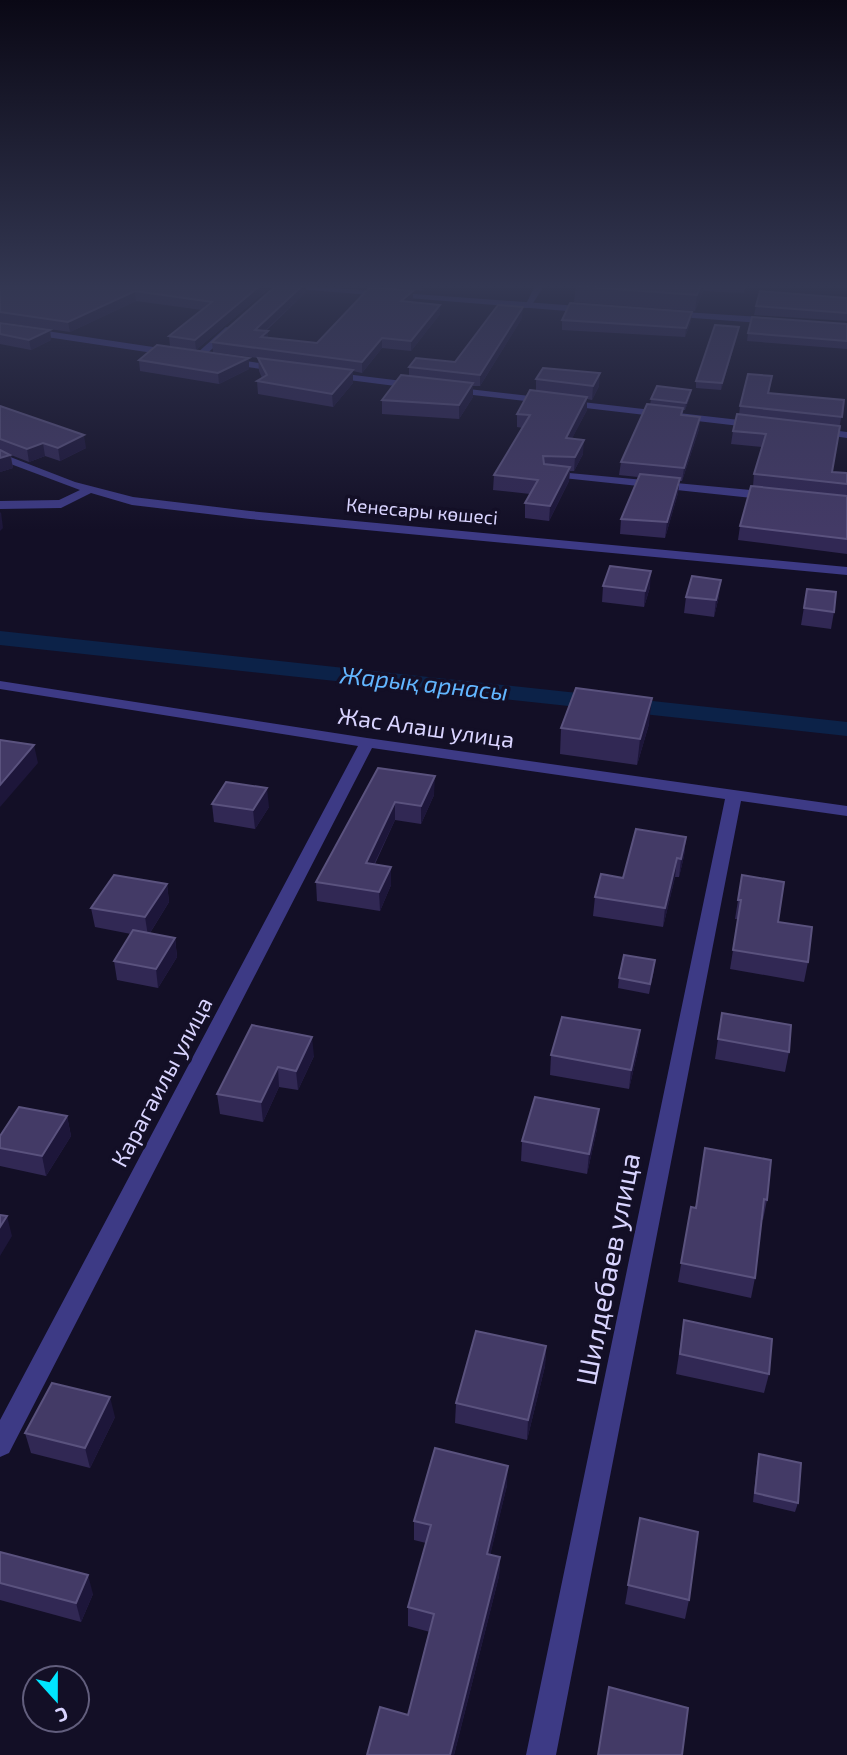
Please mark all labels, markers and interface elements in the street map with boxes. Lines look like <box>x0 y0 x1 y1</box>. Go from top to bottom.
street label: Кенесары көшесі <box>345 492 499 529</box>
water label: Жарық арнасы <box>338 659 510 706</box>
street label: Жас Алаш улица <box>336 701 516 754</box>
street label: Карагаилы улица <box>105 992 219 1172</box>
street label: Шилдебаев улица <box>568 1150 646 1388</box>
north arrow <box>21 1664 91 1734</box>
text: С <box>53 1703 72 1728</box>

